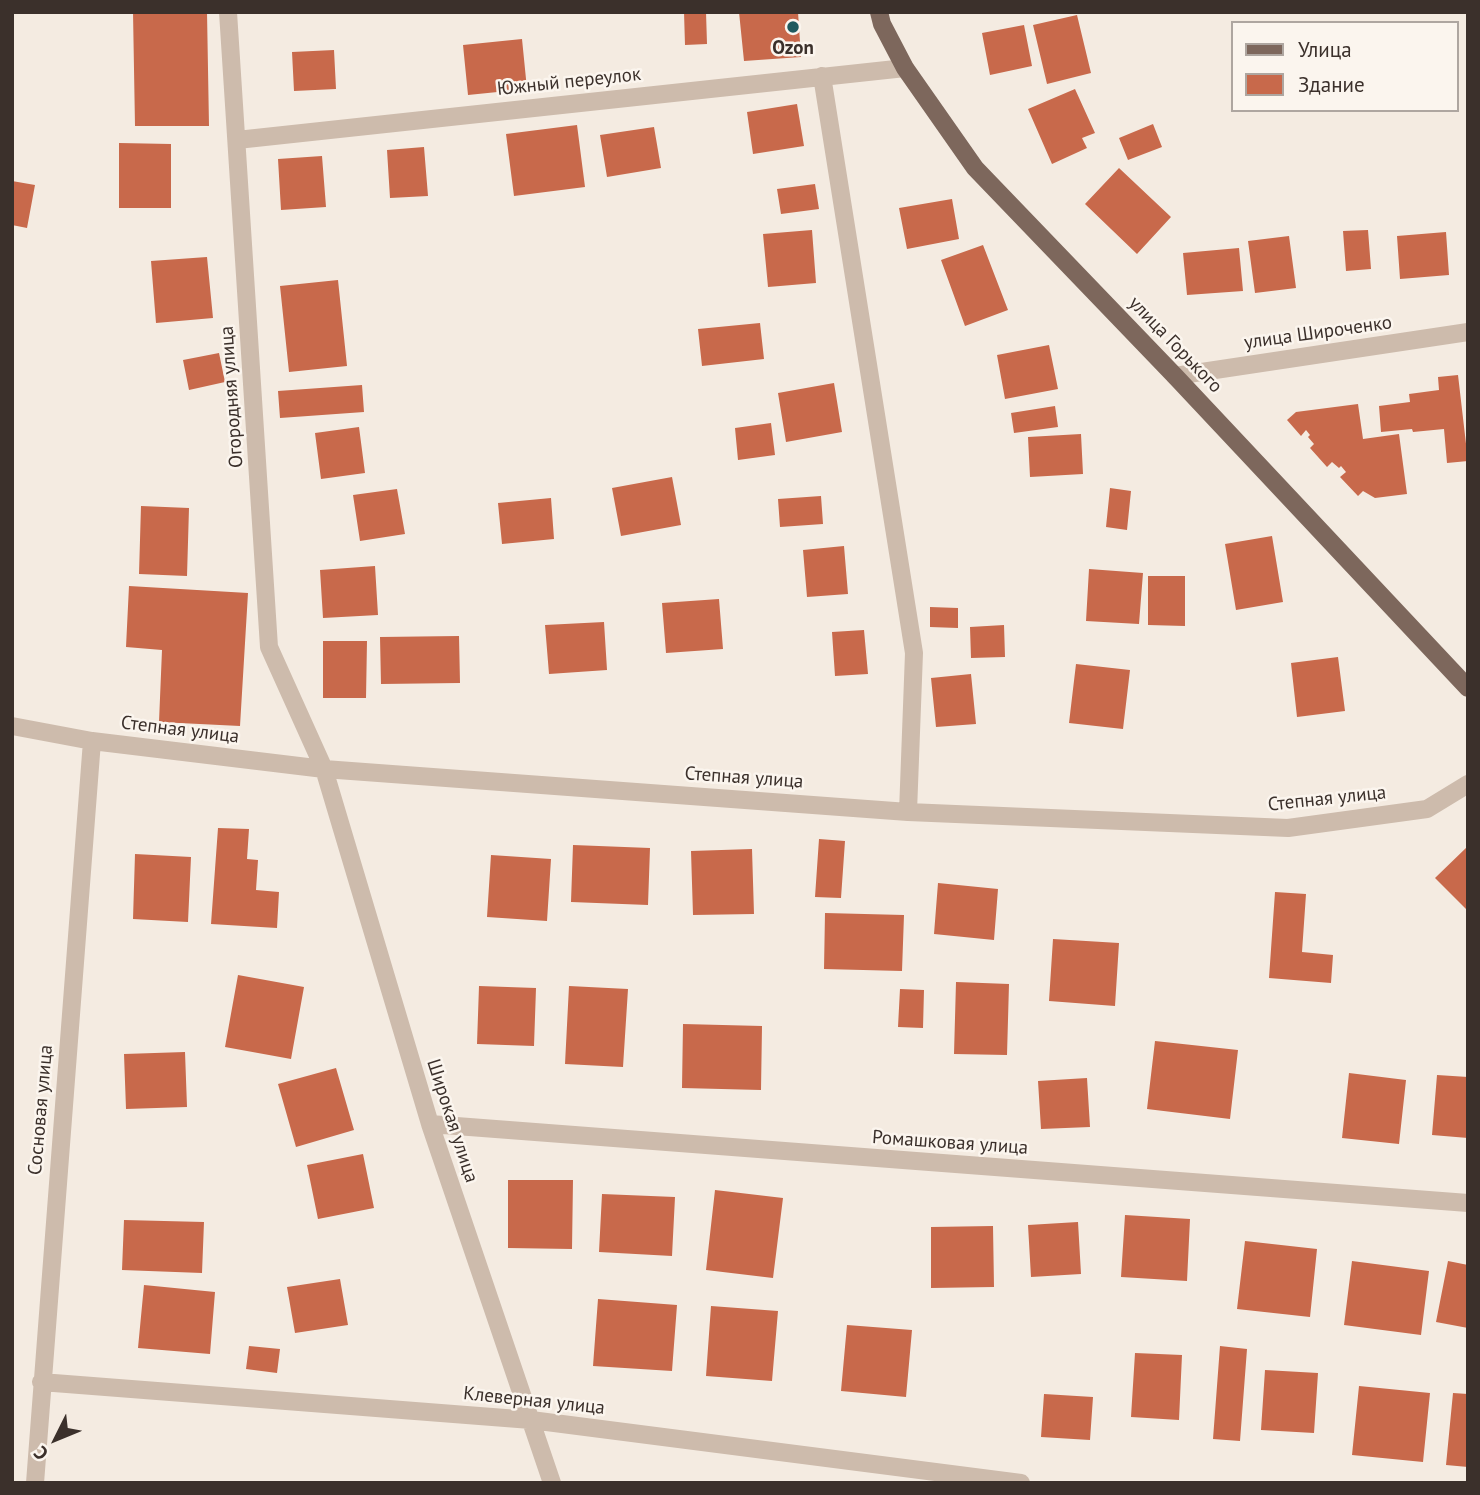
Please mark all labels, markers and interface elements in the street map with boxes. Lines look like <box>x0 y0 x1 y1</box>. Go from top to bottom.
marker: Ozon <box>785 19 801 35</box>
legend <box>1232 21 1459 112</box>
text: Улица <box>1298 36 1352 63</box>
place label: Ozon <box>772 38 814 60</box>
street label: Южный переулок <box>496 63 642 101</box>
text: Здание <box>1298 71 1365 98</box>
street label: улица Горького <box>1123 292 1227 398</box>
street label: улица Широченко <box>1243 311 1393 355</box>
street label: Огородняя улица <box>216 325 248 469</box>
street label: Степная улица <box>120 711 240 749</box>
street label: Степная улица <box>684 762 804 794</box>
street label: Степная улица <box>1267 781 1387 817</box>
street label: Сосновая улица <box>24 1044 58 1176</box>
street label: Широкая улица <box>421 1056 483 1186</box>
street label: Ромашковая улица <box>871 1126 1029 1160</box>
street label: Клеверная улица <box>462 1382 606 1420</box>
north arrow <box>21 1404 91 1474</box>
text: С <box>28 1441 53 1465</box>

